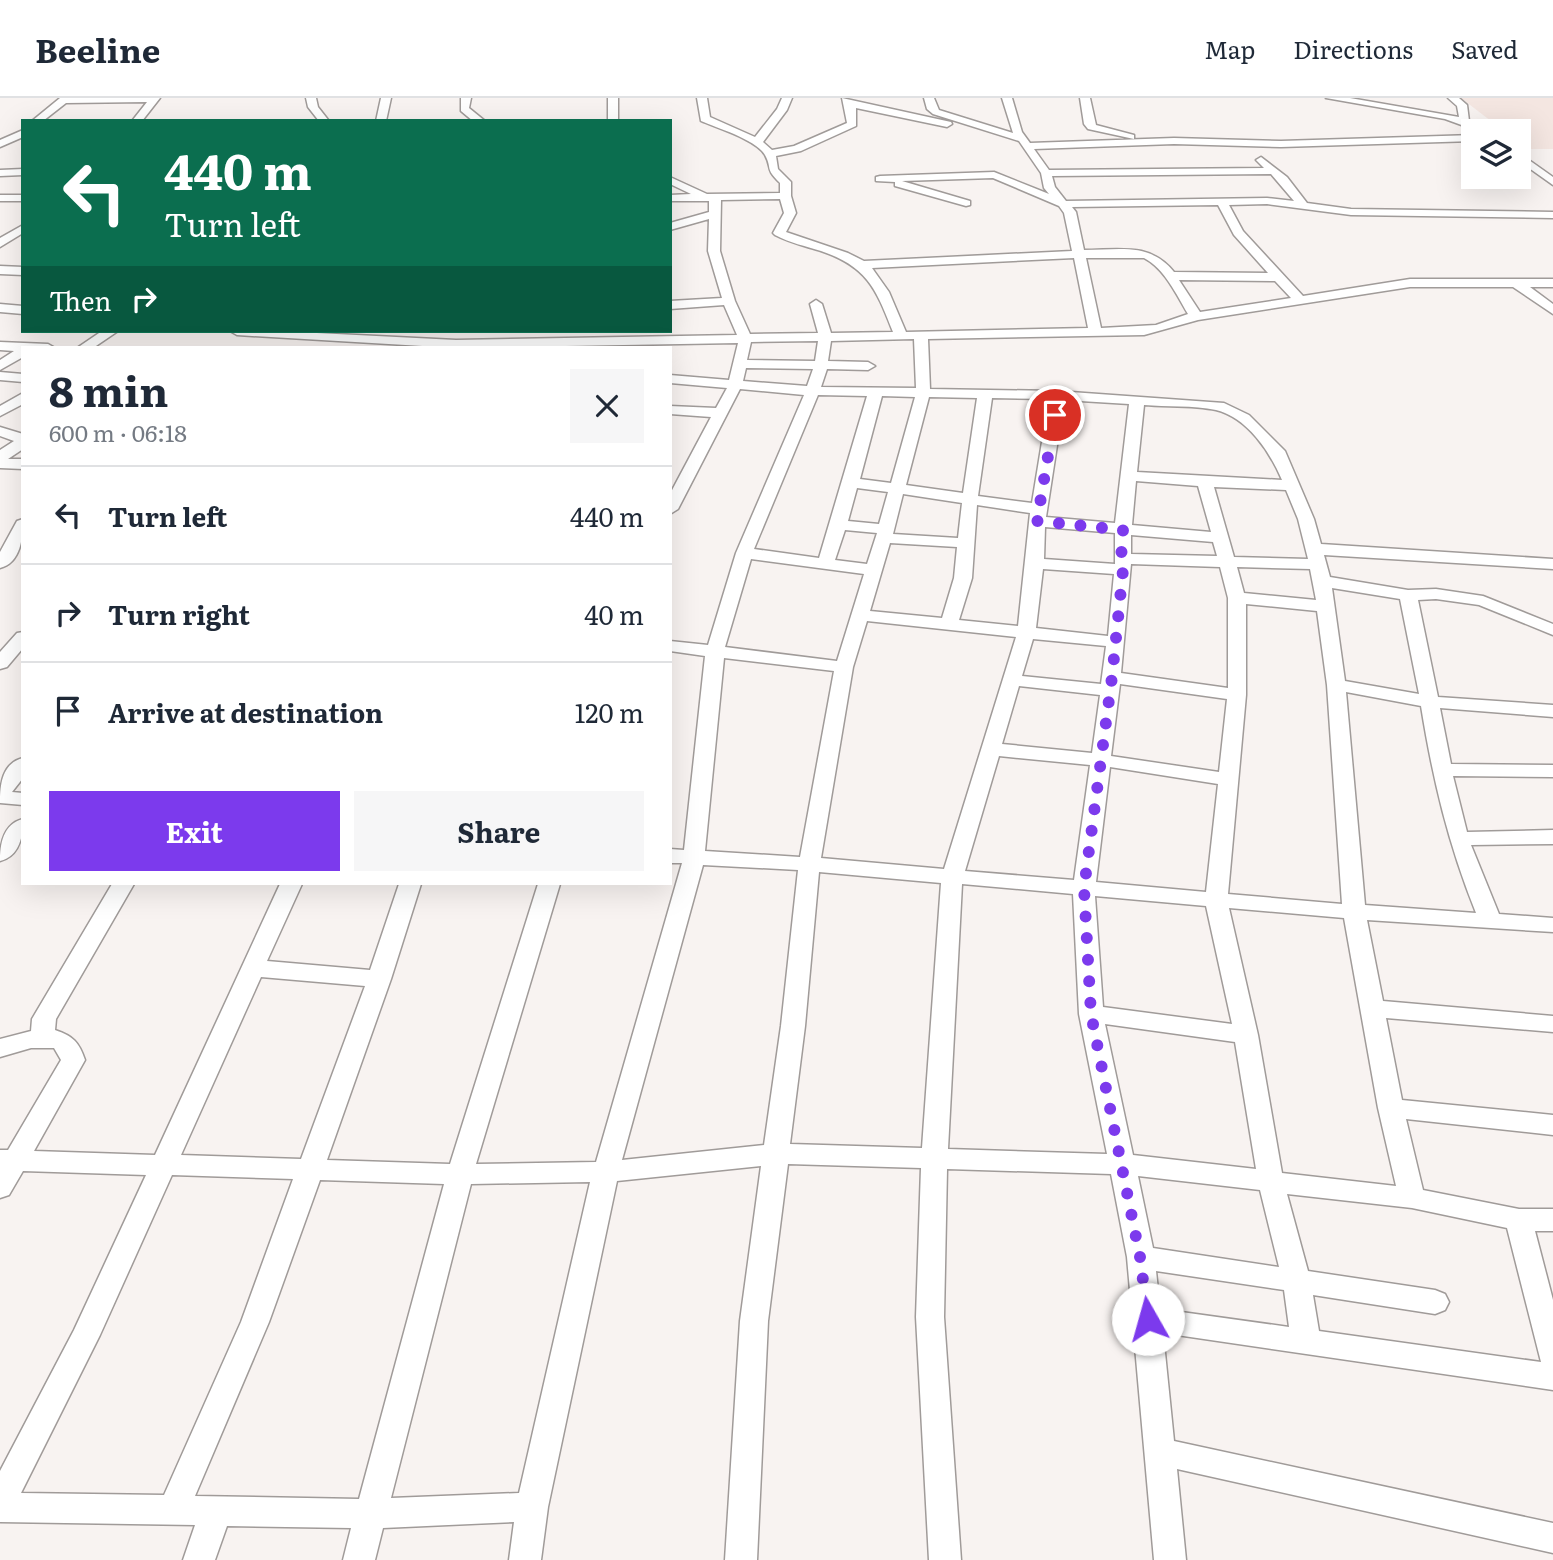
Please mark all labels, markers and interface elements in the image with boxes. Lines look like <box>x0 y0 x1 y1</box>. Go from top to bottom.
text: Beeline <box>35 24 160 73</box>
text: Map <box>1204 31 1255 66</box>
text: Directions <box>1293 31 1413 66</box>
text: Saved <box>1451 31 1518 66</box>
map controls <box>1461 119 1531 189</box>
button: layers <box>1461 119 1531 189</box>
text: 440 m <box>164 132 312 205</box>
icon: left <box>49 147 140 238</box>
text: Turn left <box>164 199 301 247</box>
text: Then <box>49 280 111 319</box>
icon: right <box>125 280 163 318</box>
text: 8 min <box>49 358 169 420</box>
button: close <box>570 369 644 443</box>
pin <box>1025 385 1085 445</box>
icon: arrive <box>1036 396 1074 434</box>
text: 600 m · 06:18 <box>49 415 187 449</box>
icon: left <box>49 496 87 534</box>
text: Turn left <box>108 496 227 535</box>
text: 440 m <box>570 496 644 535</box>
icon: right <box>49 594 87 632</box>
text: Turn right <box>108 594 250 633</box>
text: 40 m <box>584 594 644 633</box>
icon: arrive <box>49 692 87 730</box>
text: Arrive at destination <box>108 692 383 731</box>
text: 120 m <box>575 692 644 731</box>
button: Exit <box>49 791 340 871</box>
button: Share <box>354 791 644 871</box>
position arrow <box>1111 1282 1185 1356</box>

